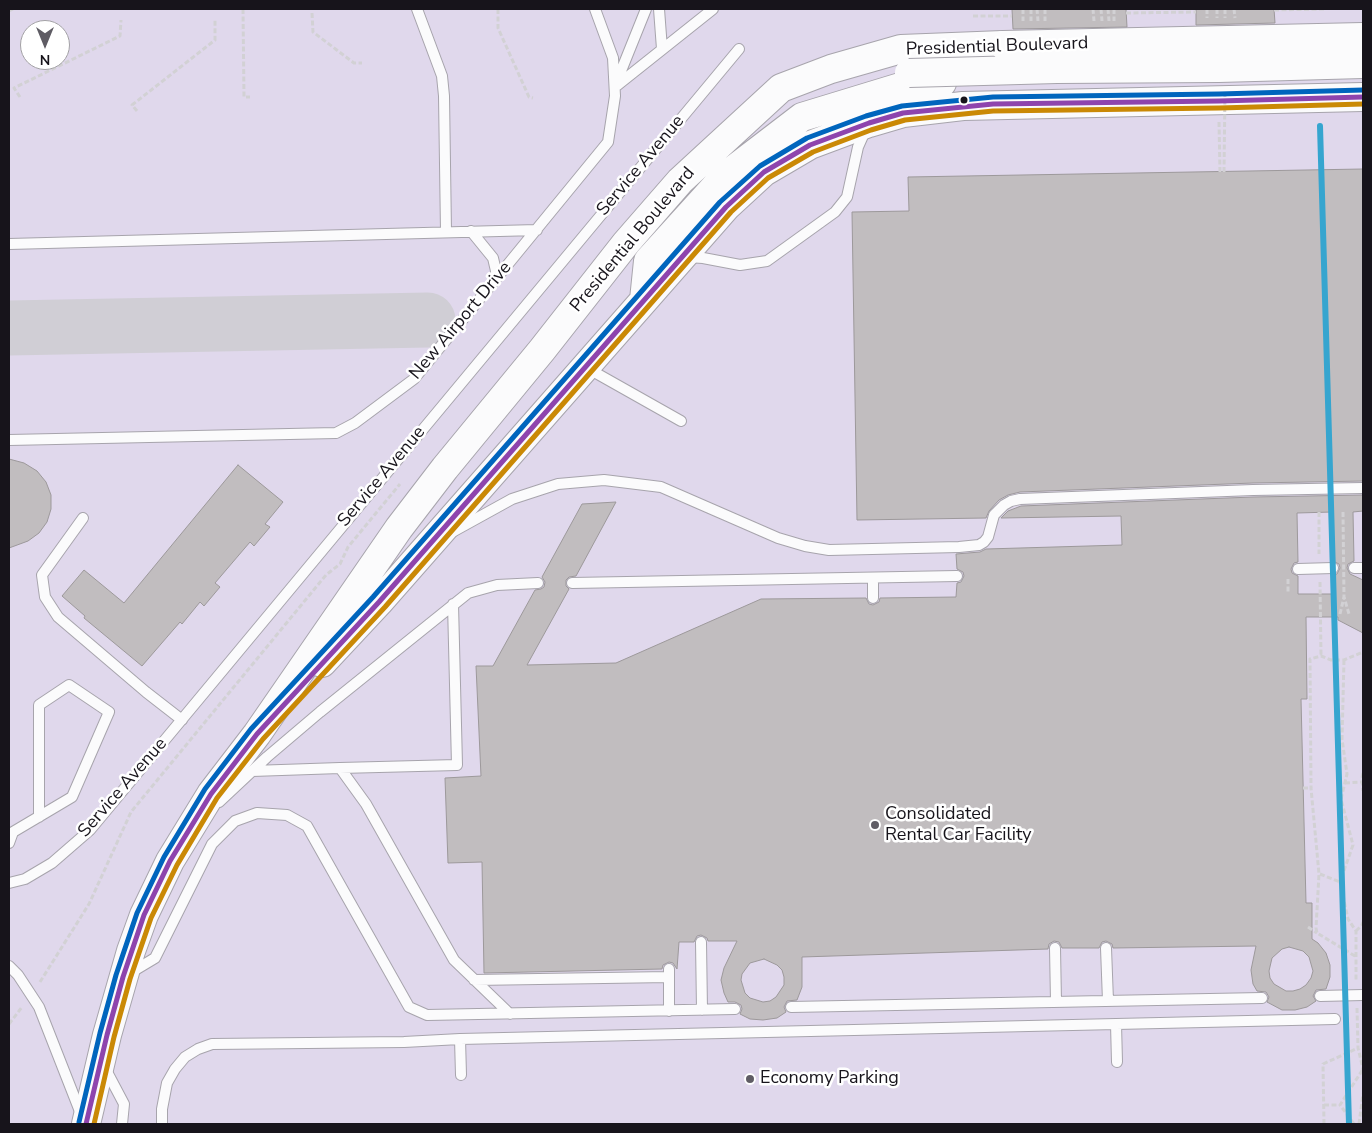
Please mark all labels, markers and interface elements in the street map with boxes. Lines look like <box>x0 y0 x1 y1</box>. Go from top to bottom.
north arrow <box>20 20 70 70</box>
street label: Presidential Boulevard <box>905 33 1089 61</box>
text: N <box>40 50 50 69</box>
unlabelled marker <box>959 95 969 105</box>
street label: Service Avenue <box>593 111 689 221</box>
street label: Presidential Boulevard <box>566 163 700 317</box>
street label: New Airport Drive <box>405 258 517 384</box>
street label: Service Avenue <box>334 422 430 532</box>
street label: Service Avenue <box>74 734 172 842</box>
place label: Consolidated Rental Car Facility <box>885 804 1032 846</box>
marker: Consolidated Rental Car Facility <box>869 819 881 831</box>
place label: Economy Parking <box>760 1068 899 1090</box>
marker: Economy Parking <box>744 1073 756 1085</box>

